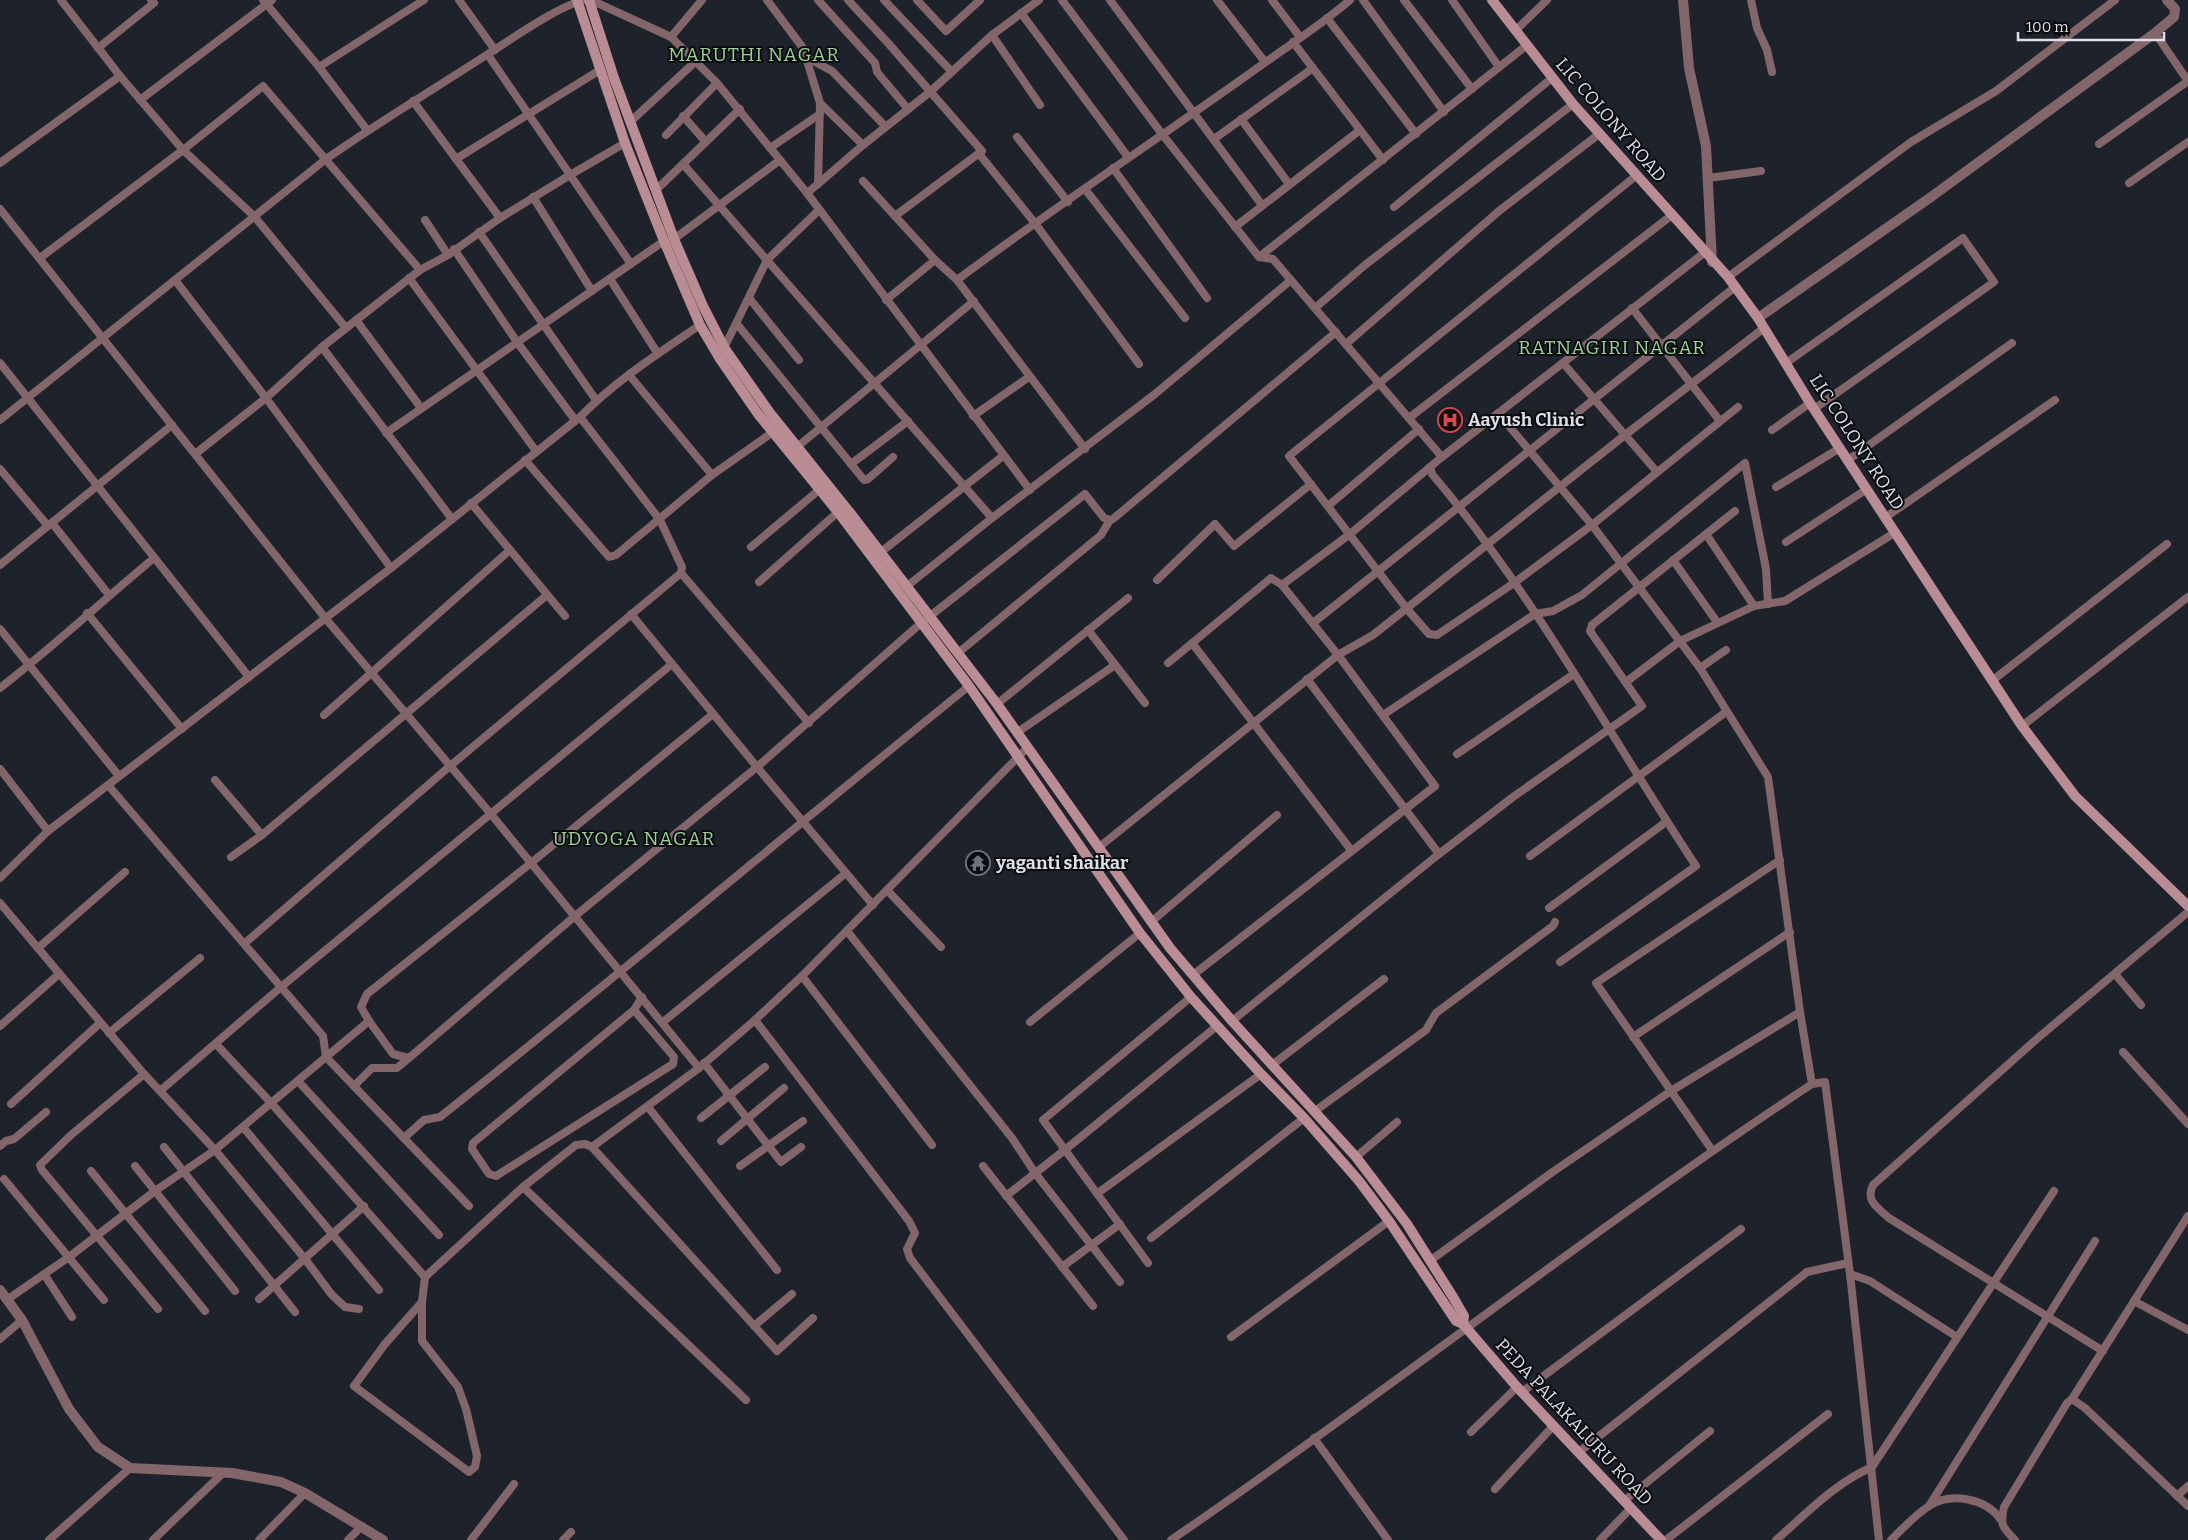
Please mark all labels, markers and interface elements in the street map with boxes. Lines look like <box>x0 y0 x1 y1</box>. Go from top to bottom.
scale bar <box>2018 10 2164 42</box>
text: 100 m <box>2026 18 2069 36</box>
district label: MARUTHI NAGAR <box>668 43 840 66</box>
street label: LIC COLONY ROAD <box>1551 53 1671 187</box>
district label: RATNAGIRI NAGAR <box>1518 336 1706 359</box>
street label: LIC COLONY ROAD <box>1805 370 1909 514</box>
hospital icon: Aayush Clinic <box>1437 407 1463 433</box>
place label: Aayush Clinic <box>1468 409 1584 431</box>
district label: UDYOGA NAGAR <box>553 827 715 850</box>
temple icon: yaganti shaikar <box>965 850 991 876</box>
place label: yaganti shaikar <box>995 852 1129 874</box>
street label: PEDA PALAKALURU ROAD <box>1491 1334 1657 1510</box>

